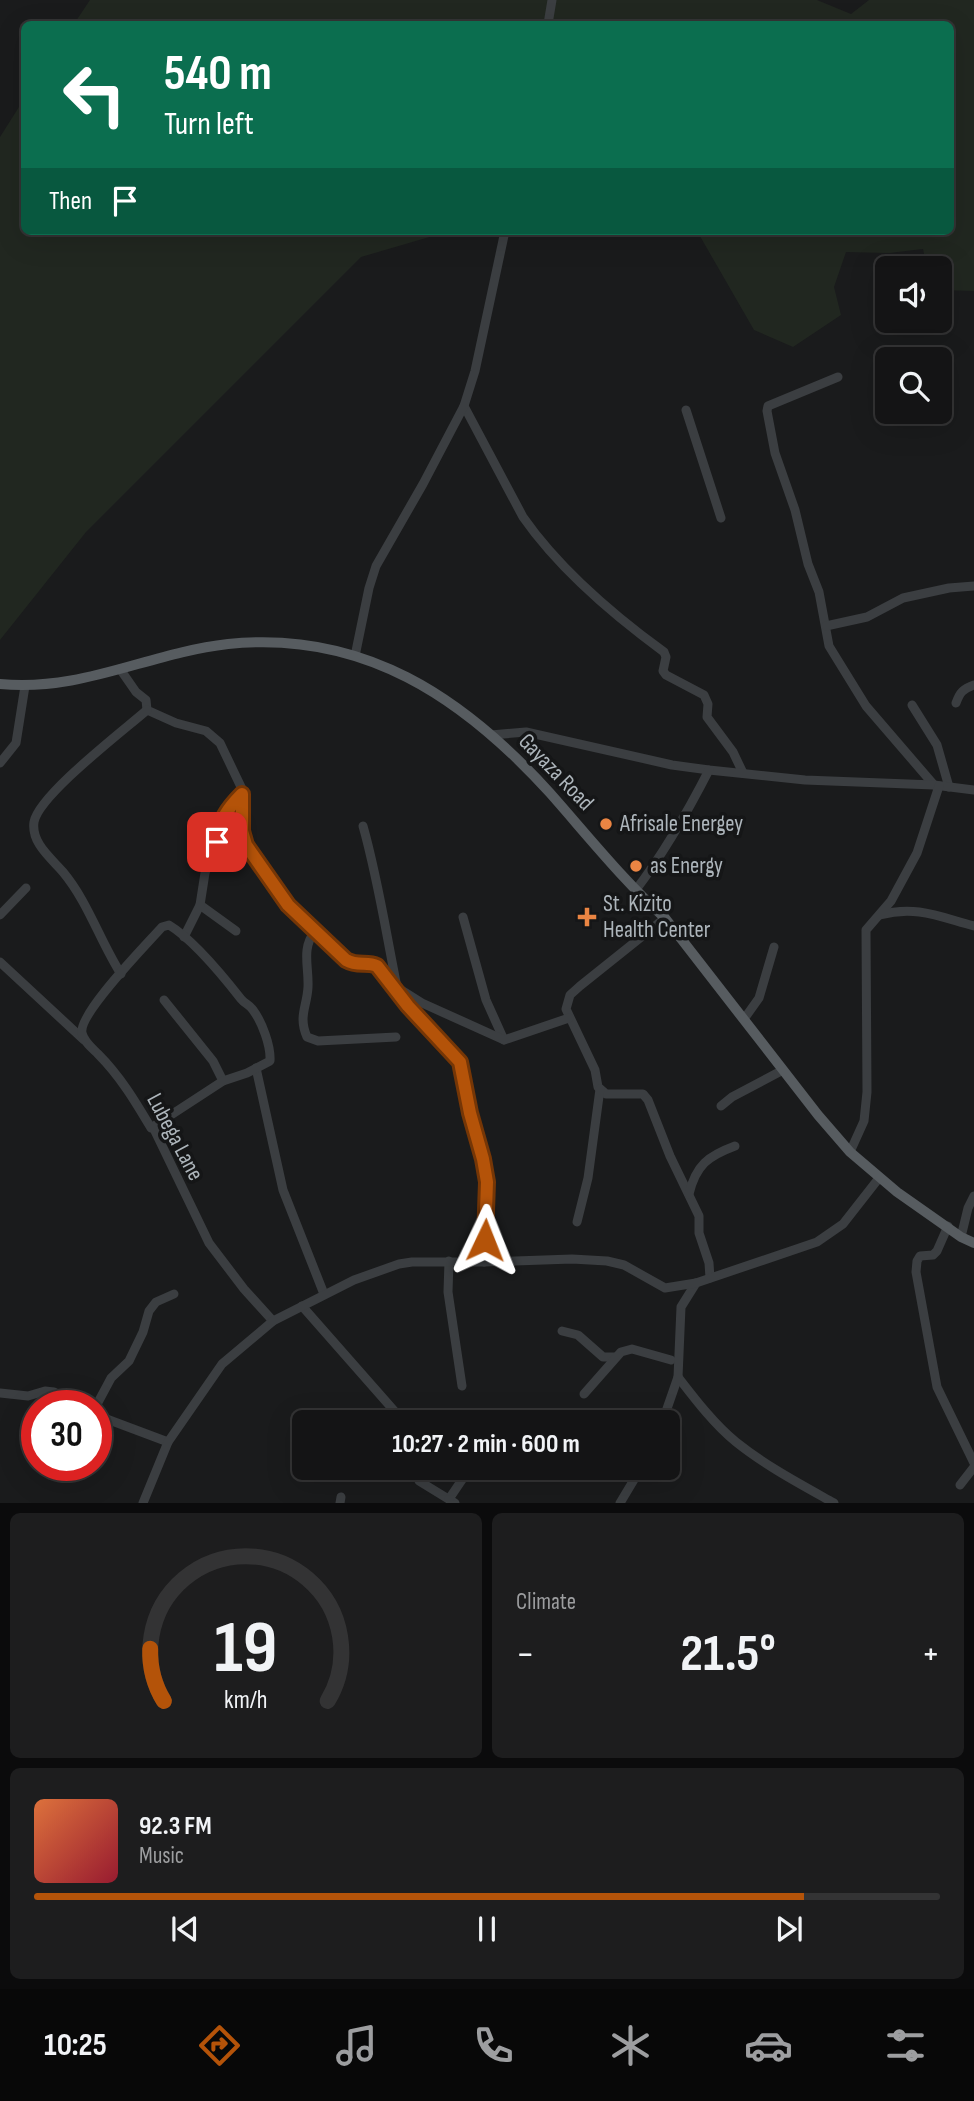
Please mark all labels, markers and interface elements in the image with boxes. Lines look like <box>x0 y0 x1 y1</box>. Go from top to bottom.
text: 540 m <box>164 45 272 104</box>
icon: left <box>49 49 140 140</box>
text: Turn left <box>164 105 254 144</box>
icon: arrive <box>106 182 144 220</box>
text: Then <box>49 186 92 217</box>
map controls <box>875 256 952 424</box>
button: sound <box>875 256 952 333</box>
button: search <box>875 347 952 424</box>
street label: Gayaza Road <box>512 728 600 816</box>
place label: Afrisale Energey <box>619 810 743 838</box>
pin <box>187 812 247 872</box>
marker: Afrisale Energey <box>598 816 614 832</box>
icon: arrive <box>198 823 236 861</box>
place label: as Energy <box>650 852 723 880</box>
marker: as Energy <box>628 858 644 874</box>
place label: St. Kizito Health Center <box>603 890 711 944</box>
marker: St. Kizito Health Center <box>577 907 597 927</box>
street label: Lubega Lane <box>140 1089 210 1185</box>
position arrow <box>448 1203 522 1277</box>
speed limit sign: 30 <box>21 1390 112 1481</box>
text: 10:27 · 2 min · 600 m <box>392 1429 580 1460</box>
text: Climate <box>516 1588 576 1616</box>
text: 19 <box>214 1606 278 1694</box>
text: 21.5° <box>680 1623 776 1686</box>
text: − <box>516 1632 535 1677</box>
text: + <box>921 1632 940 1677</box>
text: km/h <box>224 1685 268 1716</box>
text: 92.3 FM <box>139 1811 212 1842</box>
text: Music <box>139 1842 184 1870</box>
icon: previous <box>166 1910 204 1948</box>
icon: pause <box>468 1910 506 1948</box>
icon: next <box>770 1910 808 1948</box>
icon: directions <box>195 2021 244 2070</box>
icon: music <box>332 2021 381 2070</box>
icon: phone <box>469 2021 518 2070</box>
icon: climate <box>606 2021 655 2070</box>
icon: car <box>744 2021 793 2070</box>
icon: filters <box>881 2021 930 2070</box>
text: 10:25 <box>44 2026 107 2065</box>

